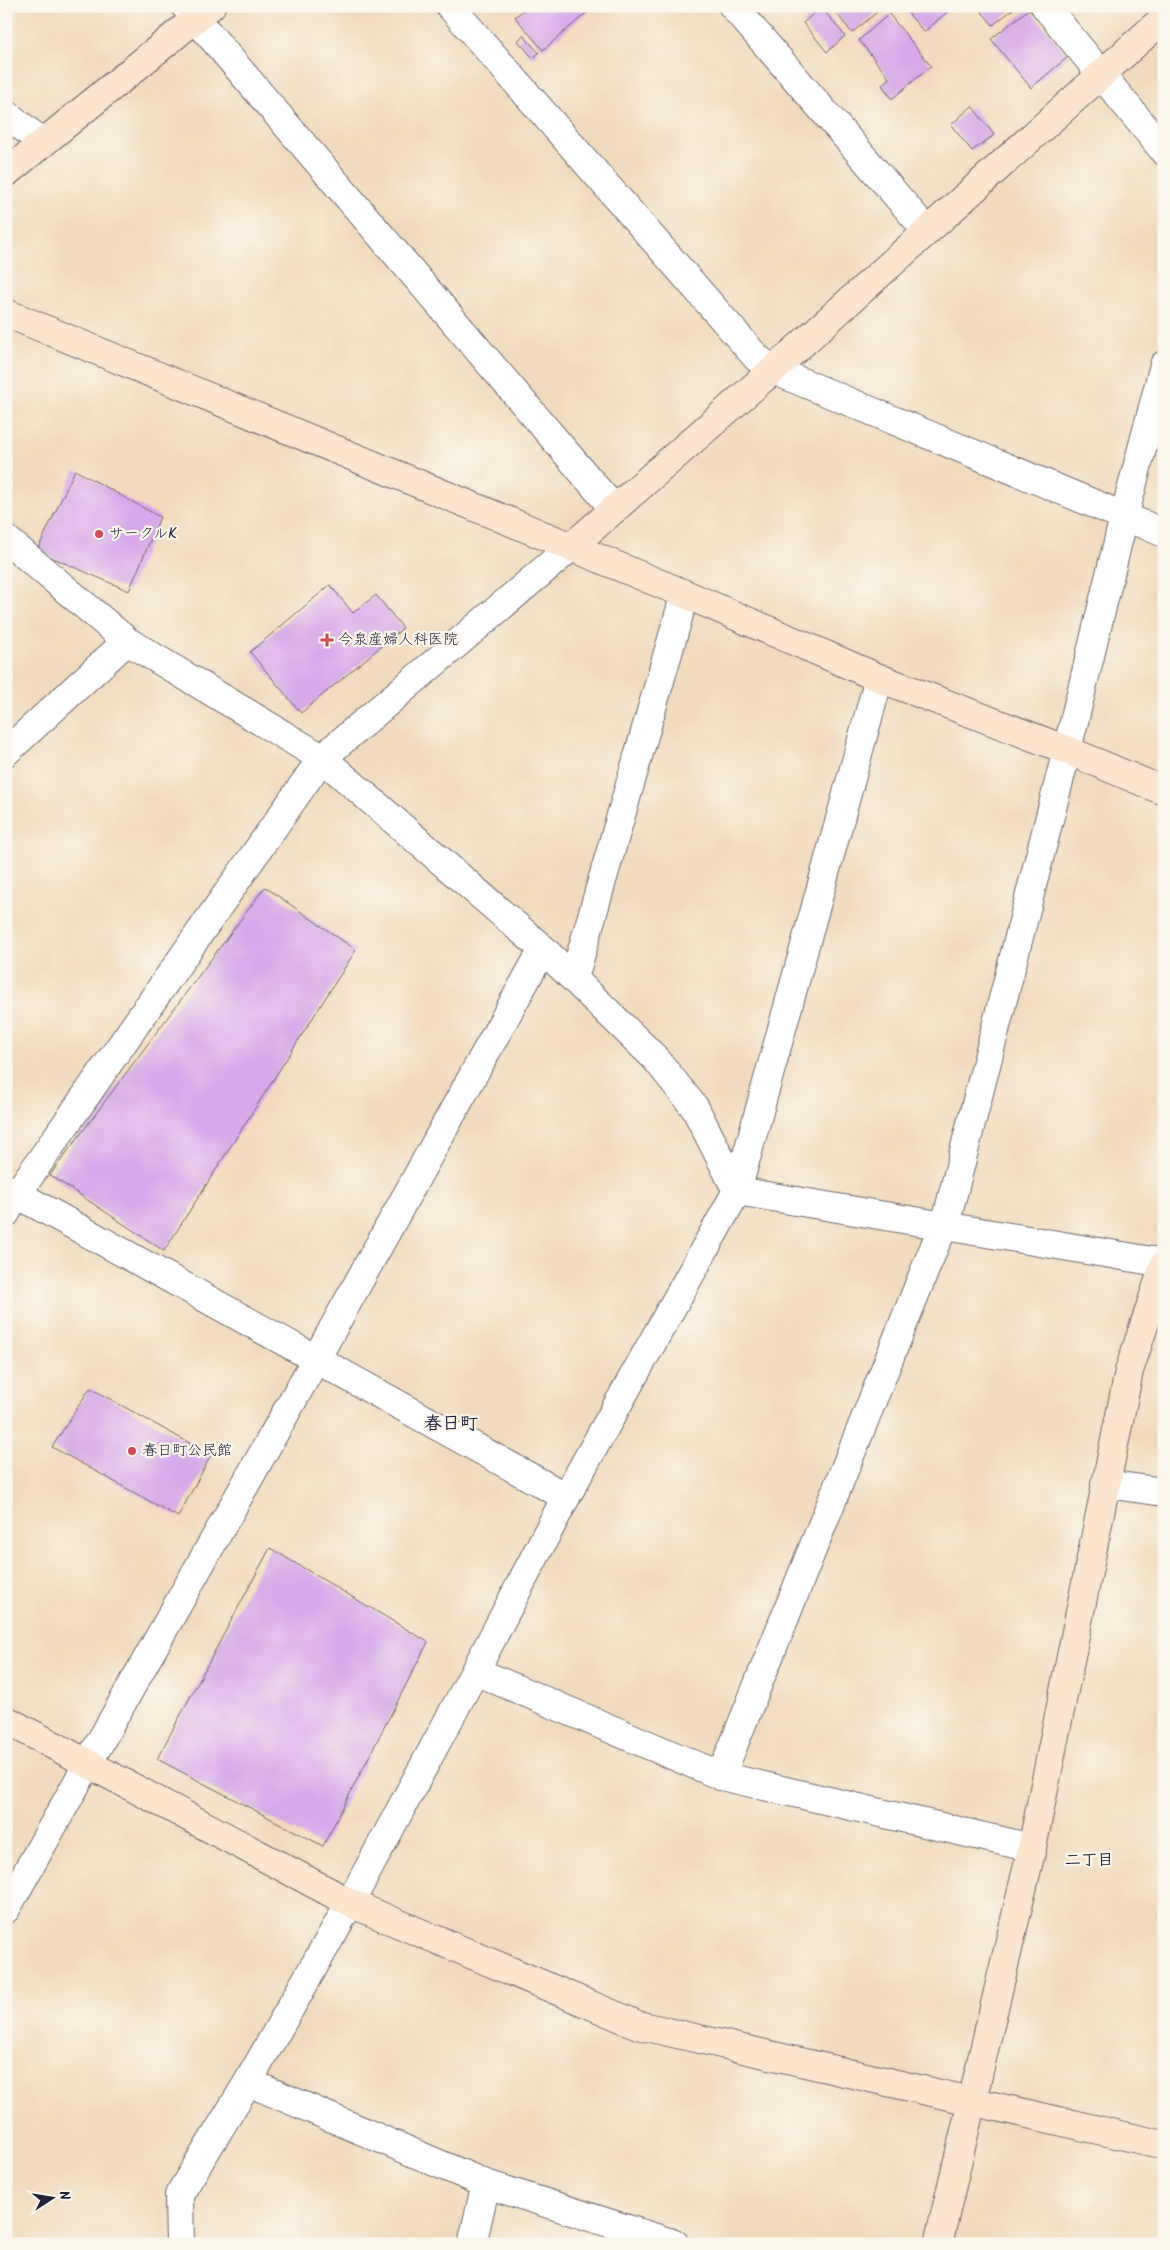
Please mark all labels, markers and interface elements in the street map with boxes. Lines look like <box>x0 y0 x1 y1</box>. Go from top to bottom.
place label: サークルK <box>109 522 177 546</box>
marker: サークルK <box>93 528 105 540</box>
place label: 今泉産婦人科医院 <box>338 628 458 652</box>
marker: 今泉産婦人科医院 <box>320 633 334 647</box>
district label: 春日町 <box>424 1410 478 1439</box>
place label: 春日町公民館 <box>142 1439 232 1463</box>
marker: 春日町公民館 <box>126 1445 138 1457</box>
district label: 二丁目 <box>1065 1848 1113 1873</box>
north arrow <box>28 2172 78 2222</box>
text: N <box>52 2189 75 2202</box>

